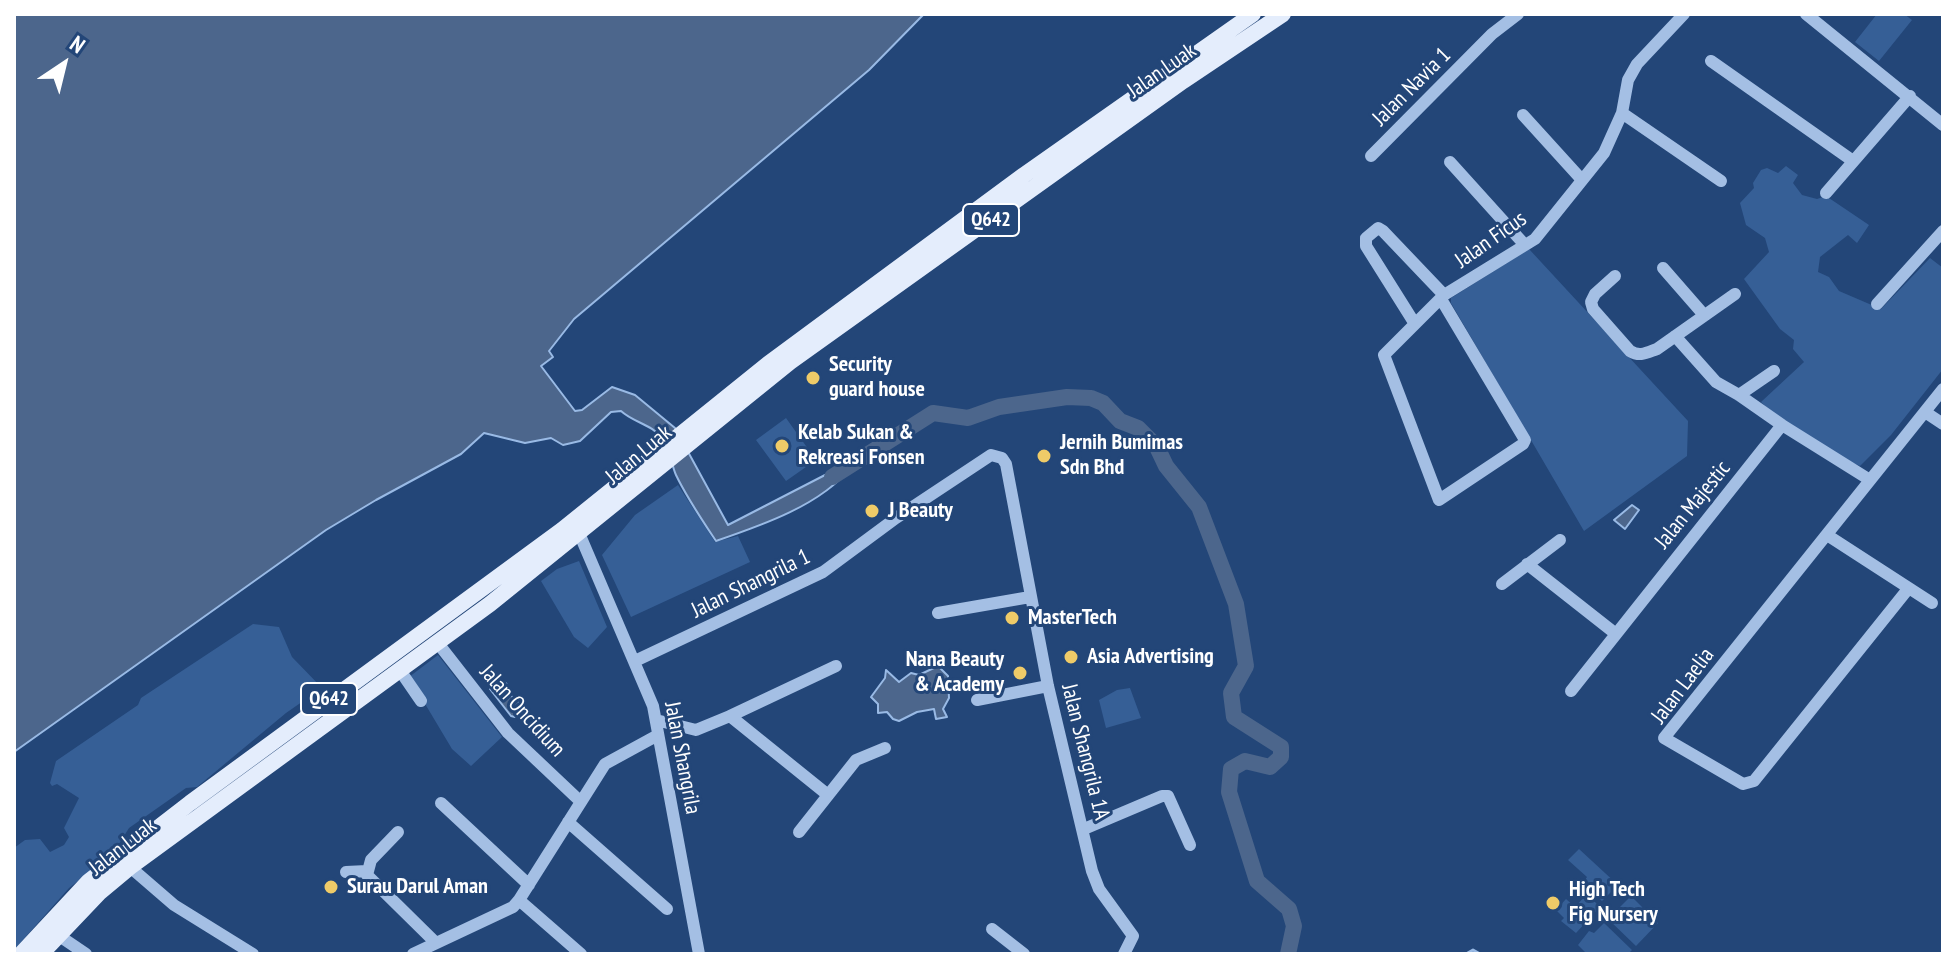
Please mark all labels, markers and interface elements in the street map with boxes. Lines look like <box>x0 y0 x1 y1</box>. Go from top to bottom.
north arrow <box>24 24 104 104</box>
text: N <box>65 29 91 59</box>
street label: Jalan Luak <box>1122 38 1202 104</box>
street label: Jalan Navia 1 <box>1367 42 1457 132</box>
road number: Q642 <box>963 204 1019 236</box>
street label: Jalan Ficus <box>1450 206 1532 274</box>
place label: Security guard house <box>829 352 925 404</box>
marker: Security guard house <box>804 369 822 387</box>
street label: Jalan Luak <box>601 420 677 490</box>
place label: Kelab Sukan & Rekreasi Fonsen <box>798 420 925 472</box>
place label: Jernih Bumimas Sdn Bhd <box>1060 430 1183 482</box>
marker: Kelab Sukan & Rekreasi Fonsen <box>773 437 791 455</box>
marker: Jernih Bumimas Sdn Bhd <box>1035 447 1053 465</box>
street label: Jalan Majestic <box>1650 456 1736 554</box>
place label: J Beauty <box>888 498 953 524</box>
marker: J Beauty <box>863 502 881 520</box>
street label: Jalan Shangrila 1 <box>687 544 815 624</box>
place label: MasterTech <box>1028 605 1117 631</box>
marker: MasterTech <box>1003 609 1021 627</box>
street label: Jalan Laelia <box>1646 643 1720 729</box>
place label: Asia Advertising <box>1087 644 1214 670</box>
place label: Nana Beauty & Academy <box>906 647 1004 698</box>
marker: Asia Advertising <box>1062 648 1080 666</box>
street label: Jalan Oncidium <box>474 659 570 763</box>
marker: Nana Beauty & Academy <box>1011 664 1029 682</box>
street label: Jalan Shangrila 1A <box>1055 681 1115 823</box>
road number: Q642 <box>301 683 357 715</box>
street label: Jalan Shangrila <box>658 699 706 817</box>
street label: Jalan Luak <box>84 813 162 881</box>
place label: Surau Darul Aman <box>347 874 488 900</box>
place label: High Tech Fig Nursery <box>1569 877 1658 928</box>
marker: Surau Darul Aman <box>322 878 340 896</box>
marker: High Tech Fig Nursery <box>1544 894 1562 912</box>

